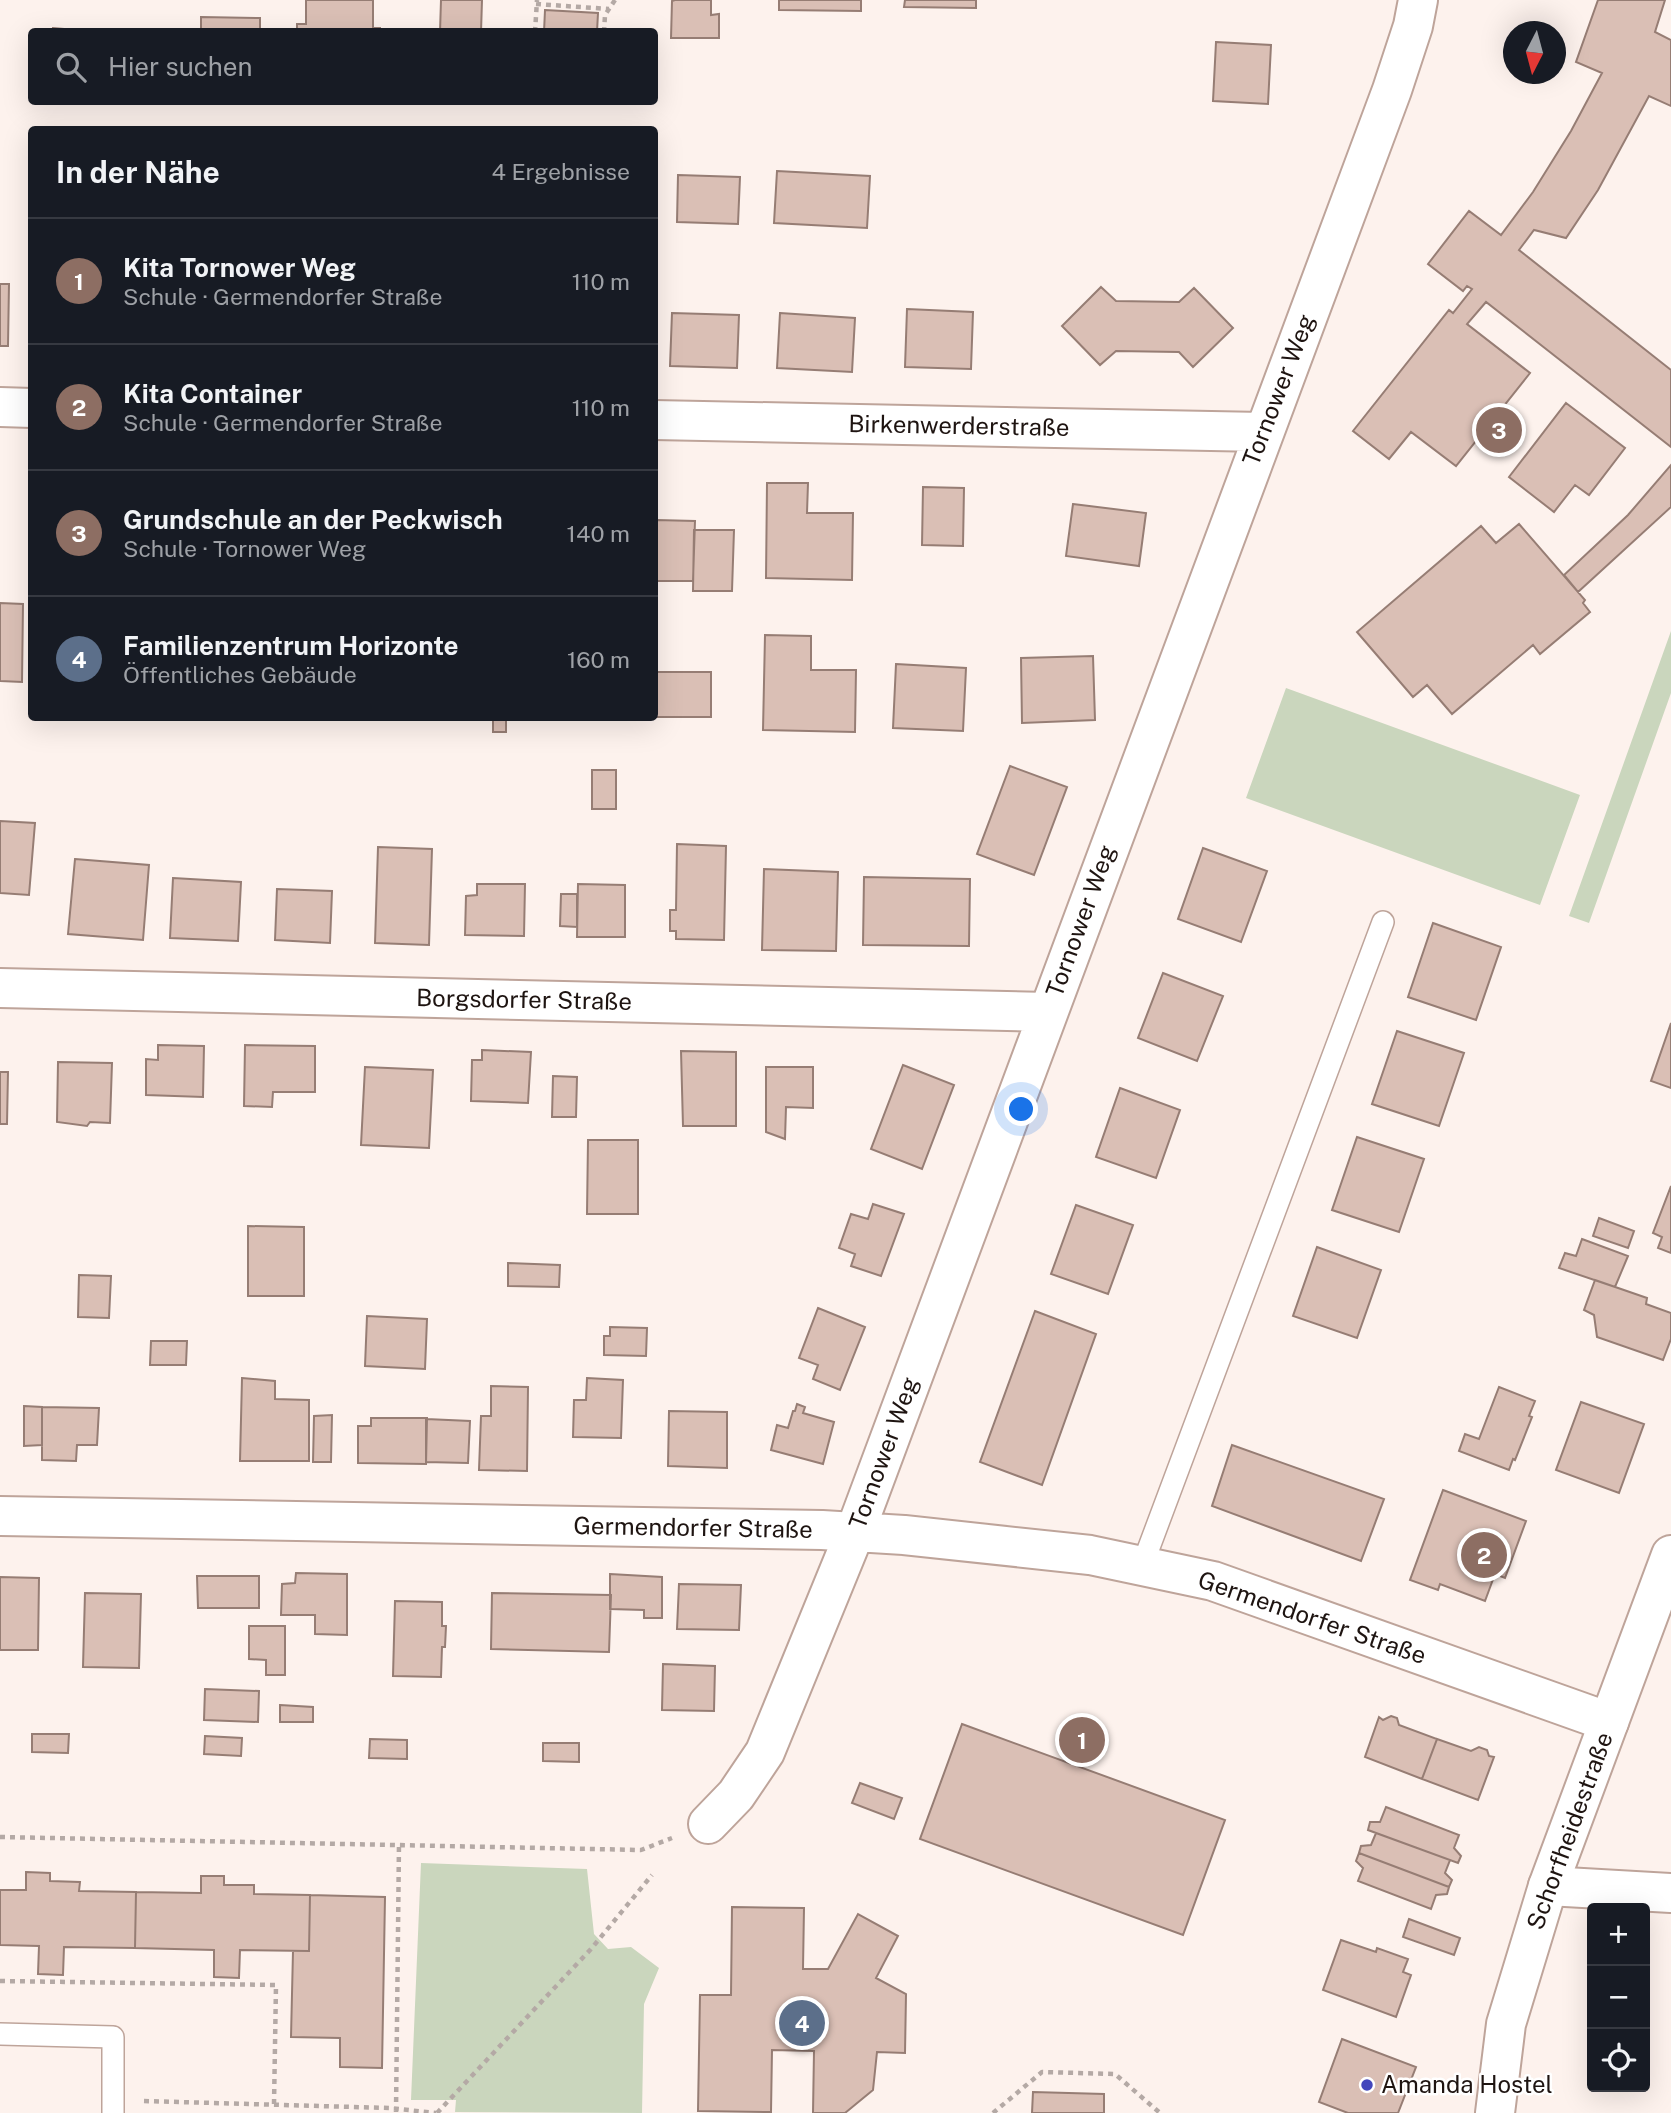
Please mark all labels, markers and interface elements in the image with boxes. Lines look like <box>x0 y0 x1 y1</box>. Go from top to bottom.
north arrow <box>1503 21 1566 84</box>
search box <box>28 28 658 105</box>
icon: search <box>52 48 90 86</box>
text: Hier suchen <box>108 51 253 82</box>
text: In der Nähe <box>56 154 220 190</box>
text: 4 Ergebnisse <box>491 158 630 185</box>
text: Kita Tornower Weg <box>123 252 356 283</box>
text: 1 <box>74 268 84 295</box>
text: 110 m <box>572 268 630 295</box>
text: Schule · Germendorfer Straße <box>123 283 442 310</box>
street label: Tornower Weg <box>1236 310 1320 469</box>
text: Kita Container <box>123 378 302 409</box>
text: 2 <box>72 394 86 421</box>
text: 110 m <box>572 394 630 421</box>
pin: 3 <box>1476 404 1522 456</box>
text: Schule · Germendorfer Straße <box>123 409 442 436</box>
street label: Birkenwerderstraße <box>848 409 1070 441</box>
text: Grundschule an der Peckwisch <box>123 504 503 535</box>
text: 3 <box>71 520 87 547</box>
text: 140 m <box>567 520 630 547</box>
text: Schule · Tornower Weg <box>123 535 366 562</box>
text: Familienzentrum Horizonte <box>123 630 459 661</box>
text: 4 <box>71 646 87 673</box>
text: 160 m <box>567 646 630 673</box>
text: Öffentliches Gebäude <box>123 661 357 688</box>
street label: Tornower Weg <box>1040 841 1121 1001</box>
street label: Borgsdorfer Straße <box>416 983 632 1015</box>
your location <box>1004 1092 1038 1126</box>
street label: Tornower Weg <box>843 1373 924 1533</box>
street label: Germendorfer Straße <box>573 1511 813 1543</box>
pin: 2 <box>1461 1529 1507 1581</box>
street label: Germendorfer Straße <box>1195 1565 1430 1669</box>
pin: 1 <box>1059 1714 1105 1766</box>
street label: Schorfheidestraße <box>1520 1728 1618 1933</box>
map controls <box>1587 1903 1650 2092</box>
button: + <box>1587 1903 1650 1966</box>
button: − <box>1587 1966 1650 2029</box>
pin: 4 <box>779 1997 825 2049</box>
button: locate <box>1587 2029 1650 2092</box>
place label: Amanda Hostel <box>1381 2070 1553 2098</box>
marker: Amanda Hostel <box>1359 2077 1375 2093</box>

